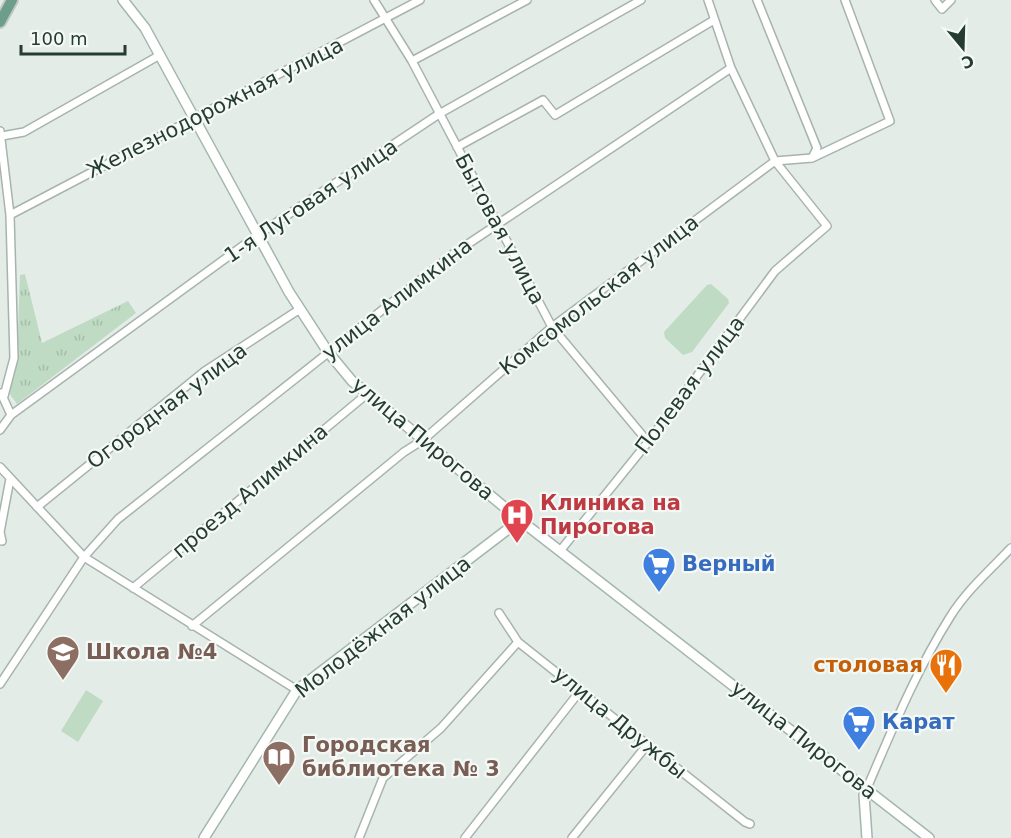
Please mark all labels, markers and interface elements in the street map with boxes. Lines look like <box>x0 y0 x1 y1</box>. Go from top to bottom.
scale bar <box>21 18 124 56</box>
north arrow <box>933 18 993 78</box>
text: 100 m <box>30 28 88 49</box>
street label: Железнодорожная улица <box>83 33 347 183</box>
text: С <box>959 51 976 73</box>
street label: 1-я Луговая улица <box>220 134 402 268</box>
street label: Бытовая улица <box>450 150 550 308</box>
street label: Комсомольская улица <box>495 210 703 380</box>
street label: улица Алимкина <box>317 233 477 365</box>
street label: Полевая улица <box>630 311 750 459</box>
street label: Огородная улица <box>82 338 252 474</box>
street label: улица Пирогова <box>347 373 499 505</box>
street label: проезд Алимкина <box>167 419 333 563</box>
place label: Клиника на Пирогова <box>540 491 681 539</box>
hospital icon: Клиника на Пирогова <box>499 497 535 544</box>
supermarket icon: Верный <box>641 546 677 593</box>
street label: Молодёжная улица <box>290 551 476 703</box>
place label: Верный <box>682 552 776 576</box>
school or university icon: Школа №4 <box>45 634 81 681</box>
place label: Школа №4 <box>86 640 217 664</box>
restaurant icon: столовая <box>928 647 964 694</box>
place label: столовая <box>813 653 923 677</box>
street label: улица Дружбы <box>549 662 691 784</box>
street label: улица Пирогова <box>726 676 882 804</box>
supermarket icon: Карат <box>841 704 877 751</box>
place label: Карат <box>882 710 956 734</box>
place label: Городская библиотека № 3 <box>302 733 500 781</box>
library icon: Городская библиотека № 3 <box>261 739 297 786</box>

